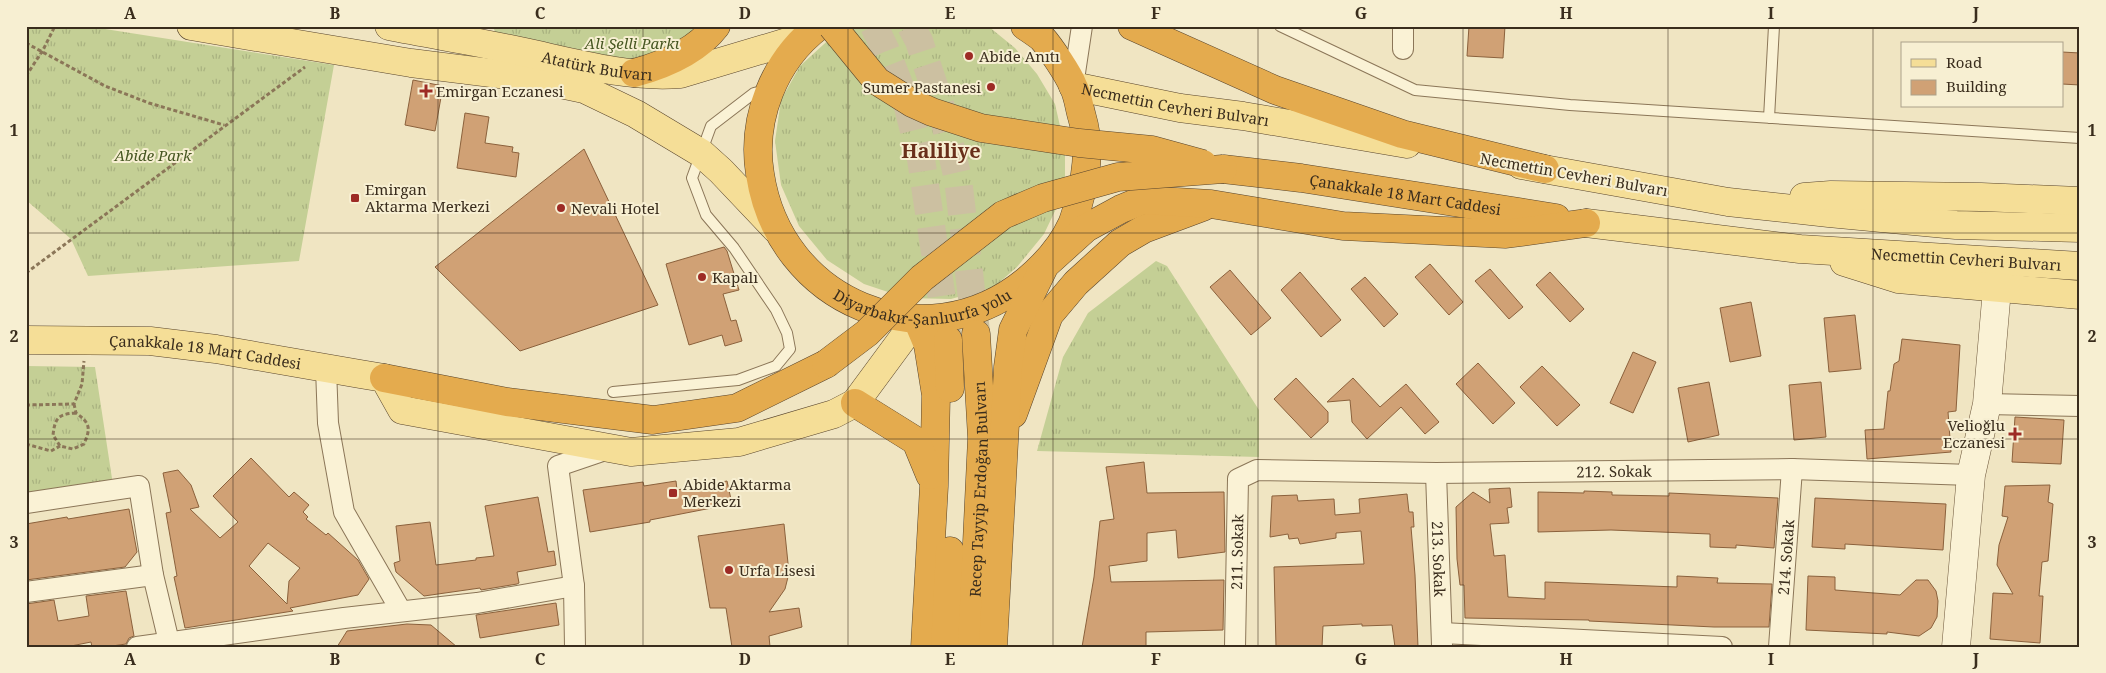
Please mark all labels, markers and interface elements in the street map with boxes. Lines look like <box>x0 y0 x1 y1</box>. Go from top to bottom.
text: A <box>124 2 137 24</box>
text: B <box>330 2 341 24</box>
text: C <box>535 2 546 24</box>
text: D <box>739 2 751 24</box>
text: E <box>945 2 955 24</box>
text: F <box>1151 2 1161 24</box>
text: G <box>1355 2 1367 24</box>
text: H <box>1559 2 1573 24</box>
text: I <box>1768 2 1774 24</box>
text: J <box>1972 2 1980 24</box>
park label: Ali Şelli Parkı <box>584 33 680 53</box>
legend <box>1901 42 2064 108</box>
street label: Atatürk Bulvarı <box>540 46 653 84</box>
place label: Abide Anıtı <box>979 46 1060 66</box>
marker: Abide Anıtı <box>963 50 975 62</box>
text: Road <box>1946 52 1982 72</box>
text: Building <box>1946 76 2007 96</box>
place label: Sumer Pastanesi <box>863 77 981 97</box>
street label: Necmettin Cevheri Bulvarı <box>1080 78 1271 130</box>
place label: Emirgan Eczanesi <box>436 81 564 101</box>
marker: Sumer Pastanesi <box>985 81 997 93</box>
marker: Emirgan Eczanesi <box>420 85 432 97</box>
text: 1 <box>9 119 19 141</box>
text: 1 <box>2087 119 2097 141</box>
district label: Haliliye <box>901 137 981 164</box>
park label: Abide Park <box>113 145 192 165</box>
street label: Necmettin Cevheri Bulvarı <box>1479 148 1670 200</box>
street label: Çanakkale 18 Mart Caddesi <box>1308 169 1503 219</box>
place label: Emirgan Aktarma Merkezi <box>365 179 490 216</box>
marker: Emirgan Aktarma Merkezi <box>349 192 361 204</box>
place label: Nevali Hotel <box>571 198 660 218</box>
marker: Nevali Hotel <box>555 202 567 214</box>
street label: Necmettin Cevheri Bulvarı <box>1870 243 2062 275</box>
place label: Kapalı <box>712 267 758 287</box>
marker: Kapalı <box>696 271 708 283</box>
street label: Diyarbakır-Şanlıurfa yolu <box>831 280 1015 298</box>
text: Diyarbakır-Şanlıurfa yolu <box>830 284 1015 329</box>
text: 2 <box>9 325 19 347</box>
text: 2 <box>2087 325 2097 347</box>
street label: Çanakkale 18 Mart Caddesi <box>109 331 303 374</box>
street label: Recep Tayyip Erdoğan Bulvarı <box>964 381 992 597</box>
place label: Velioğlu Eczanesi <box>1943 415 2005 452</box>
marker: Velioğlu Eczanesi <box>2009 428 2021 440</box>
street label: 212. Sokak <box>1576 461 1652 481</box>
place label: Abide Aktarma Merkezi <box>683 474 791 511</box>
marker: Abide Aktarma Merkezi <box>667 487 679 499</box>
street label: 211. Sokak <box>1226 514 1247 590</box>
street label: 214. Sokak <box>1773 519 1798 596</box>
street label: 213. Sokak <box>1428 521 1450 597</box>
text: 3 <box>9 531 19 553</box>
text: 3 <box>2087 531 2097 553</box>
place label: Urfa Lisesi <box>739 560 815 580</box>
marker: Urfa Lisesi <box>723 564 735 576</box>
text: A <box>124 648 137 670</box>
text: B <box>330 648 341 670</box>
text: C <box>535 648 546 670</box>
text: D <box>739 648 751 670</box>
text: E <box>945 648 955 670</box>
text: F <box>1151 648 1161 670</box>
text: G <box>1355 648 1367 670</box>
text: H <box>1559 648 1573 670</box>
text: I <box>1768 648 1774 670</box>
text: J <box>1972 648 1980 670</box>

